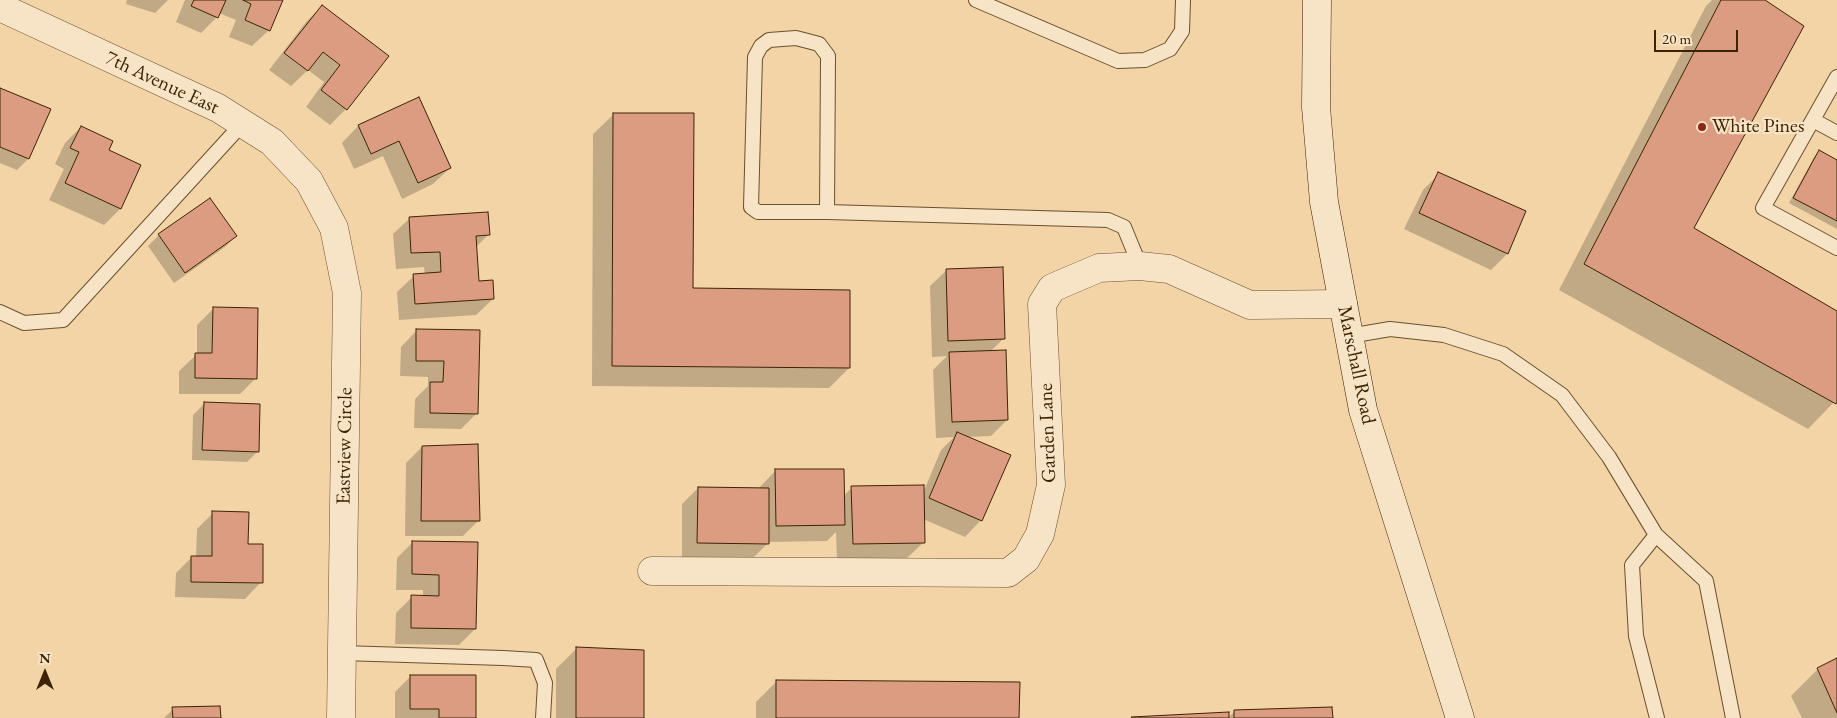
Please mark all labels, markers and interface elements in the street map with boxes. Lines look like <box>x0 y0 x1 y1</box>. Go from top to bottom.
scale bar <box>1657 20 1741 52</box>
text: 20 m <box>1662 29 1691 48</box>
street label: 7th Avenue East <box>101 46 223 120</box>
place label: White Pines <box>1712 115 1804 139</box>
marker: White Pines <box>1696 121 1708 133</box>
street label: Marschall Road <box>1332 304 1380 426</box>
street label: Garden Lane <box>1034 383 1062 483</box>
street label: Eastview Circle <box>332 387 358 505</box>
north arrow <box>20 648 70 698</box>
text: N <box>39 649 51 667</box>

